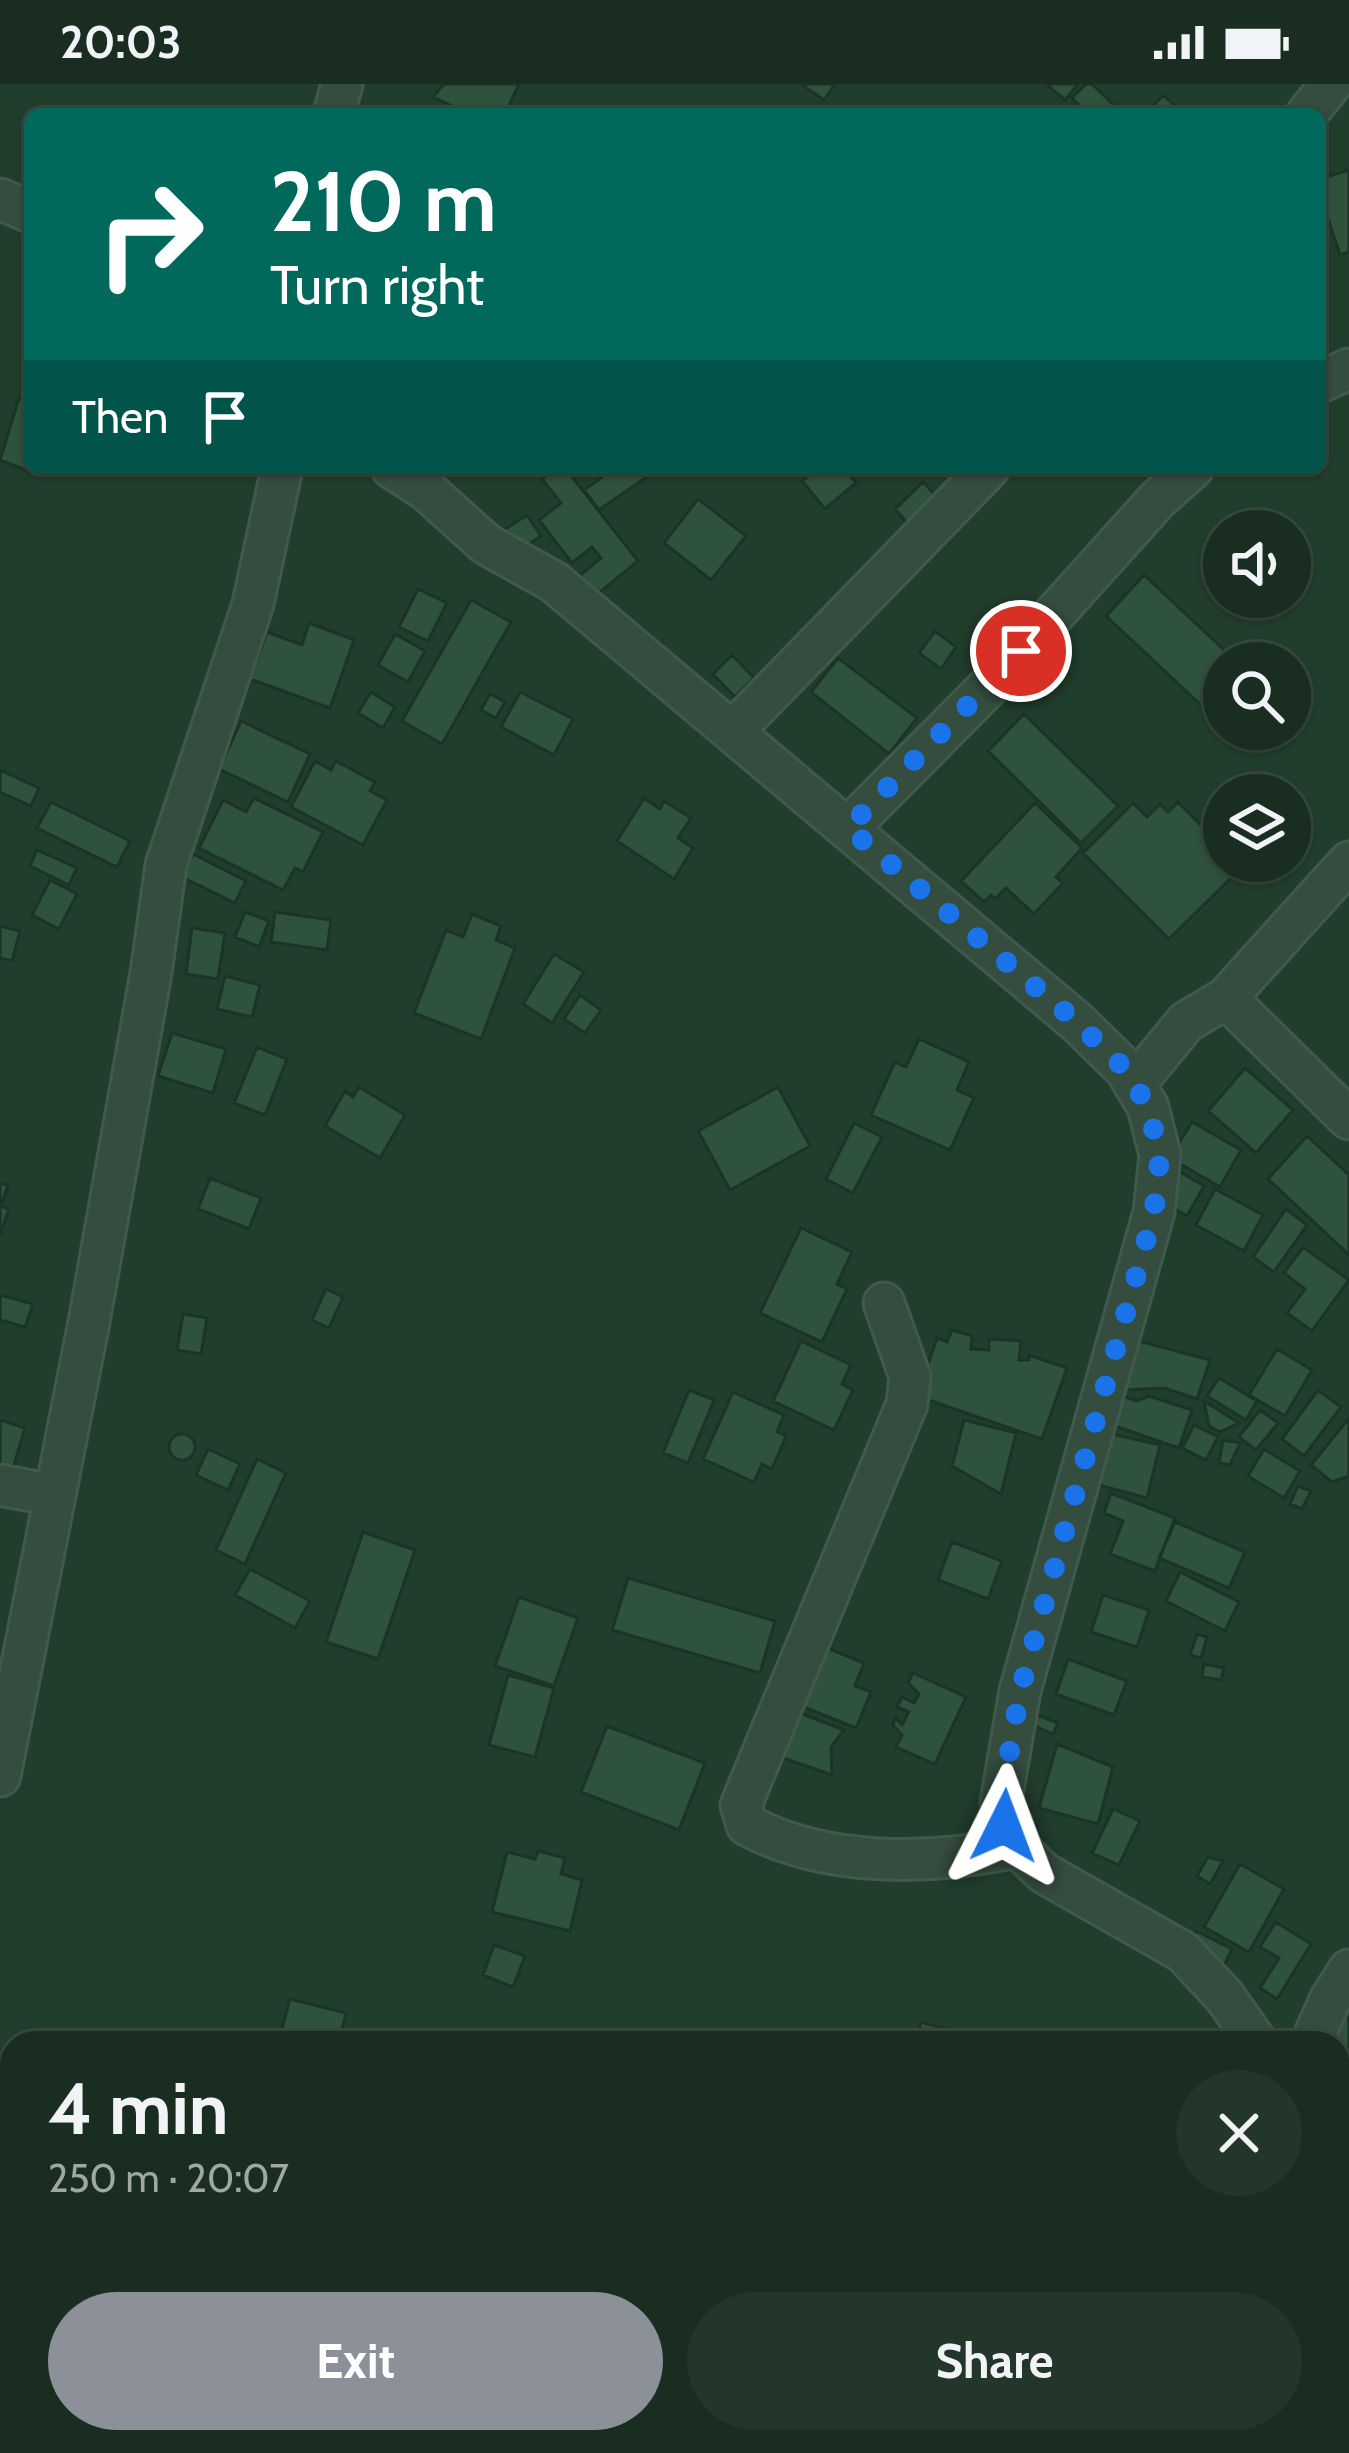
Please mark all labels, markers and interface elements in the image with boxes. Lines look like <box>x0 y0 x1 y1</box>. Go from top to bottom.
text: 20:03 <box>60 15 182 69</box>
text: 210 m <box>270 150 497 252</box>
icon: right <box>72 156 228 312</box>
text: Turn right <box>270 252 484 318</box>
icon: arrive <box>192 384 258 450</box>
text: Then <box>72 390 168 444</box>
map controls <box>1203 510 1311 882</box>
button: sound <box>1203 510 1311 618</box>
pin <box>970 600 1072 702</box>
icon: arrive <box>988 618 1054 684</box>
button: search <box>1203 642 1311 750</box>
button: layers <box>1203 774 1311 882</box>
position arrow <box>941 1763 1067 1889</box>
text: 4 min <box>48 2065 229 2152</box>
button: close <box>1176 2070 1302 2196</box>
text: 250 m · 20:07 <box>48 2154 289 2202</box>
button: Exit <box>48 2292 663 2430</box>
button: Share <box>687 2292 1302 2430</box>

